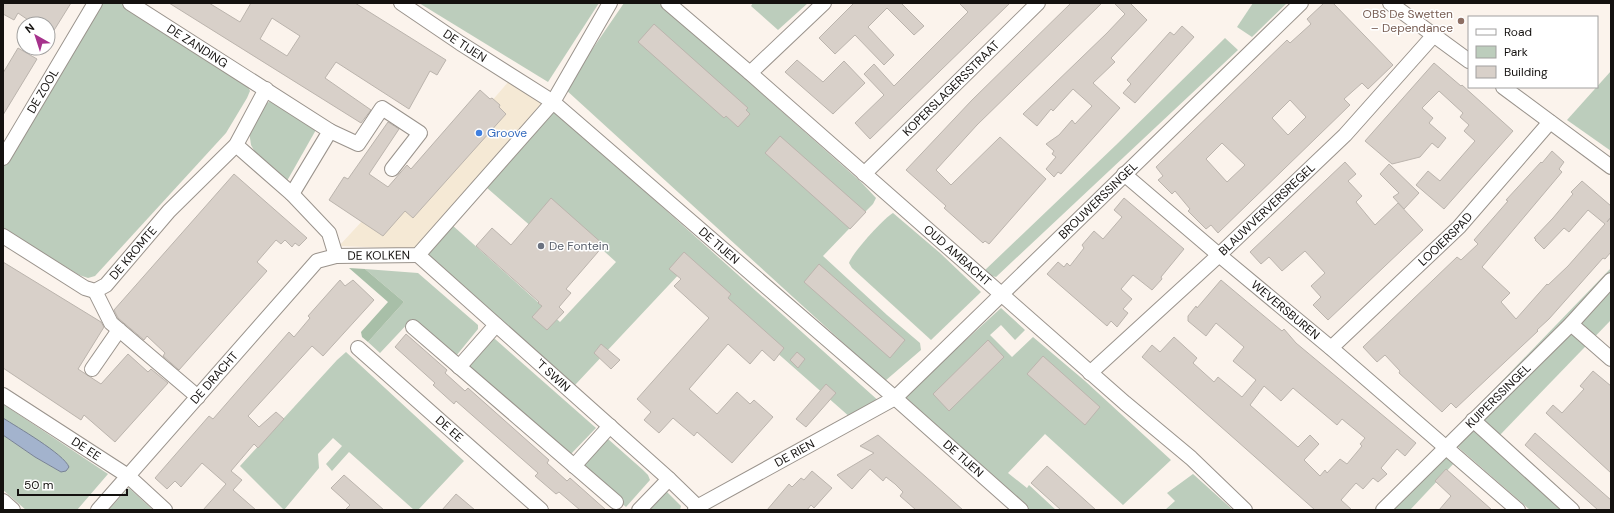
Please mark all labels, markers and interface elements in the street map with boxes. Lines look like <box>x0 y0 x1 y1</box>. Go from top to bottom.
place label: OBS De Swetten – Dependance <box>1363 6 1453 36</box>
north arrow <box>16 16 56 56</box>
marker: OBS De Swetten – Dependance <box>1456 16 1466 26</box>
legend <box>1468 16 1598 88</box>
text: N <box>22 20 37 36</box>
street label: DE ZANDING <box>164 21 231 72</box>
text: Road <box>1504 24 1532 40</box>
street label: DE TIJEN <box>440 26 490 66</box>
street label: KOPERSLAGERSSTRAAT <box>899 37 1003 140</box>
text: Park <box>1504 44 1528 60</box>
text: Building <box>1504 64 1548 80</box>
street label: DE ZOOL <box>23 66 62 116</box>
place label: Groove <box>487 125 527 141</box>
marker: Groove <box>474 128 484 138</box>
street label: BROUWERSSINGEL <box>1055 158 1141 243</box>
street label: BLAUWVERVERSREGEL <box>1215 160 1319 259</box>
street label: LOOIERSPAD <box>1415 209 1476 269</box>
street label: OUD AMBACHT <box>920 221 995 290</box>
street label: DE KROMTE <box>106 223 161 283</box>
street label: DE TIJEN <box>695 224 743 268</box>
place label: De Fontein <box>549 238 609 254</box>
marker: De Fontein <box>536 241 546 251</box>
street label: DE KOLKEN <box>347 247 410 264</box>
street label: WEVERSBUREN <box>1248 277 1323 343</box>
street label: DE DRACHT <box>187 348 242 407</box>
street label: 'T SWIN <box>532 356 574 395</box>
street label: KUIPERSSINGEL <box>1462 360 1534 432</box>
street label: DE EE <box>432 412 467 446</box>
street label: DE EE <box>68 433 104 464</box>
street label: DE RIEN <box>772 436 817 471</box>
street label: DE TIJEN <box>940 436 987 481</box>
scale bar <box>18 471 127 497</box>
text: 50 m <box>24 477 53 493</box>

